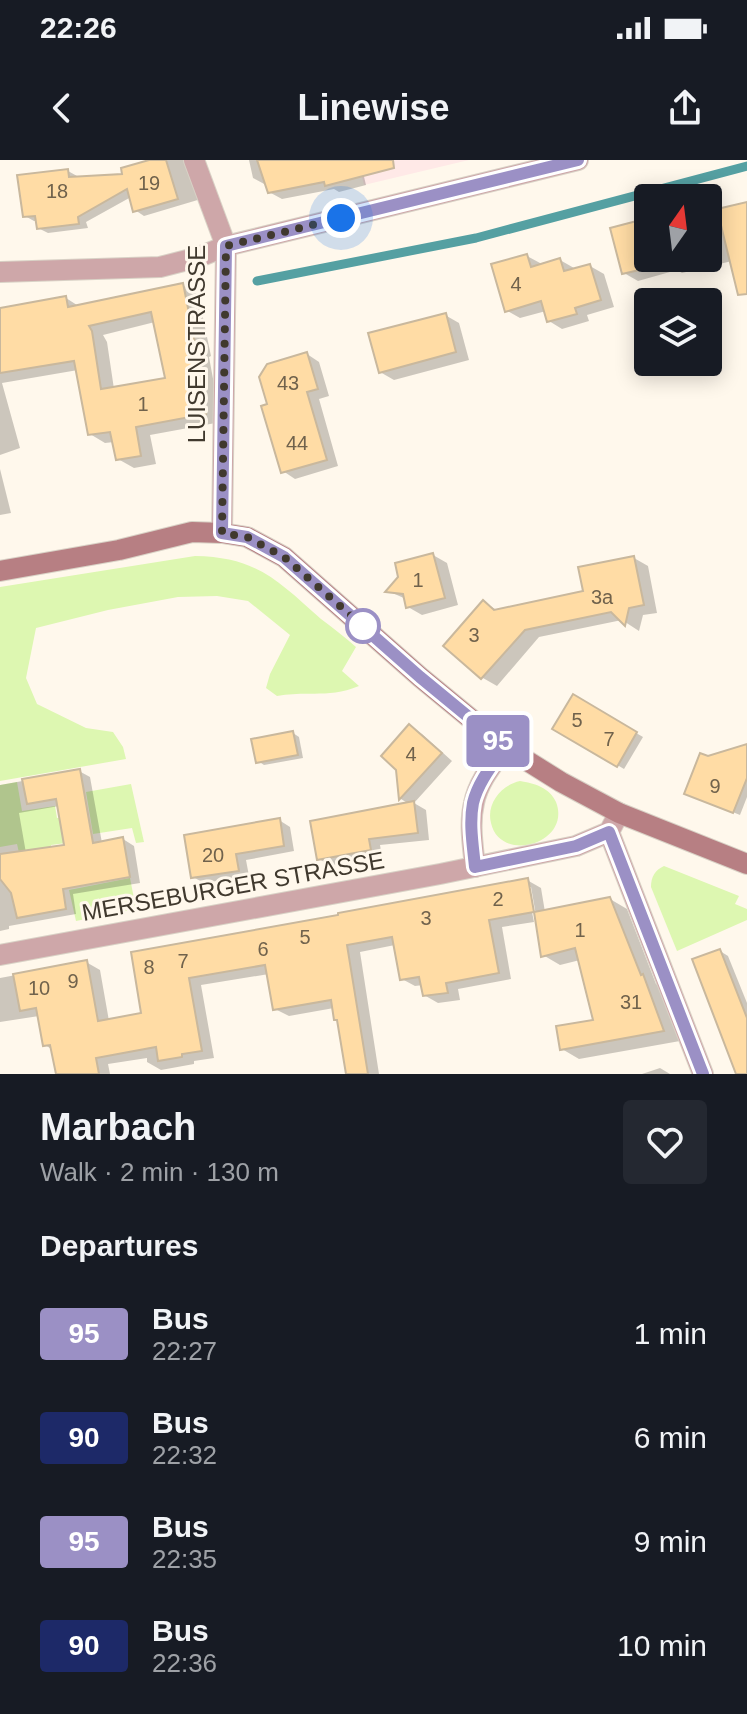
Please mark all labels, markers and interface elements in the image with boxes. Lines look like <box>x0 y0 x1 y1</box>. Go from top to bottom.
text: 22:26 <box>40 11 117 44</box>
icon: back <box>40 86 84 130</box>
icon: share <box>663 86 707 130</box>
text: Linewise <box>297 87 450 128</box>
house number: 19 <box>138 172 160 194</box>
house number: 18 <box>46 180 68 202</box>
north arrow <box>634 184 722 272</box>
map controls <box>634 184 722 376</box>
your location <box>321 198 361 238</box>
street label: LUISENSTRASSE <box>183 245 210 443</box>
house number: 4 <box>510 273 522 295</box>
button: layers <box>634 288 722 376</box>
house number: 43 <box>277 372 299 394</box>
house number: 1 <box>137 393 149 415</box>
house number: 44 <box>286 432 308 454</box>
house number: 1 <box>412 569 424 591</box>
house number: 3a <box>591 586 614 608</box>
unlabelled marker <box>346 609 380 643</box>
house number: 3 <box>468 624 480 646</box>
house number: 5 <box>571 709 583 731</box>
line badge: 95 <box>462 715 534 767</box>
text: 95 <box>482 725 514 756</box>
house number: 7 <box>603 728 615 750</box>
house number: 4 <box>405 743 417 765</box>
house number: 9 <box>709 775 721 797</box>
house number: 20 <box>202 844 224 866</box>
street label: MERSEBURGER STRASSE <box>80 846 386 926</box>
house number: 2 <box>492 888 504 910</box>
house number: 3 <box>420 907 432 929</box>
house number: 1 <box>574 919 586 941</box>
house number: 5 <box>299 926 311 948</box>
house number: 6 <box>257 938 269 960</box>
house number: 7 <box>177 950 189 972</box>
house number: 8 <box>143 956 155 978</box>
house number: 9 <box>67 970 79 992</box>
house number: 10 <box>28 977 50 999</box>
house number: 31 <box>620 991 642 1013</box>
button: heart <box>623 1100 707 1184</box>
text: Marbach <box>40 1106 196 1148</box>
text: Walk · 2 min · 130 m <box>40 1157 279 1187</box>
text: Departures <box>40 1229 198 1262</box>
text: Bus <box>152 1302 209 1335</box>
text: 1 min <box>634 1317 707 1350</box>
text: 95 <box>68 1318 100 1349</box>
text: 22:27 <box>152 1336 217 1366</box>
text: Bus <box>152 1406 209 1439</box>
text: 6 min <box>634 1421 707 1454</box>
text: 90 <box>68 1422 100 1453</box>
text: 22:32 <box>152 1440 217 1470</box>
text: Bus <box>152 1510 209 1543</box>
text: 9 min <box>634 1525 707 1558</box>
text: 95 <box>68 1526 100 1557</box>
text: 22:35 <box>152 1544 217 1574</box>
text: Bus <box>152 1614 209 1647</box>
text: 10 min <box>617 1629 707 1662</box>
text: 90 <box>68 1630 100 1661</box>
text: 22:36 <box>152 1648 217 1678</box>

